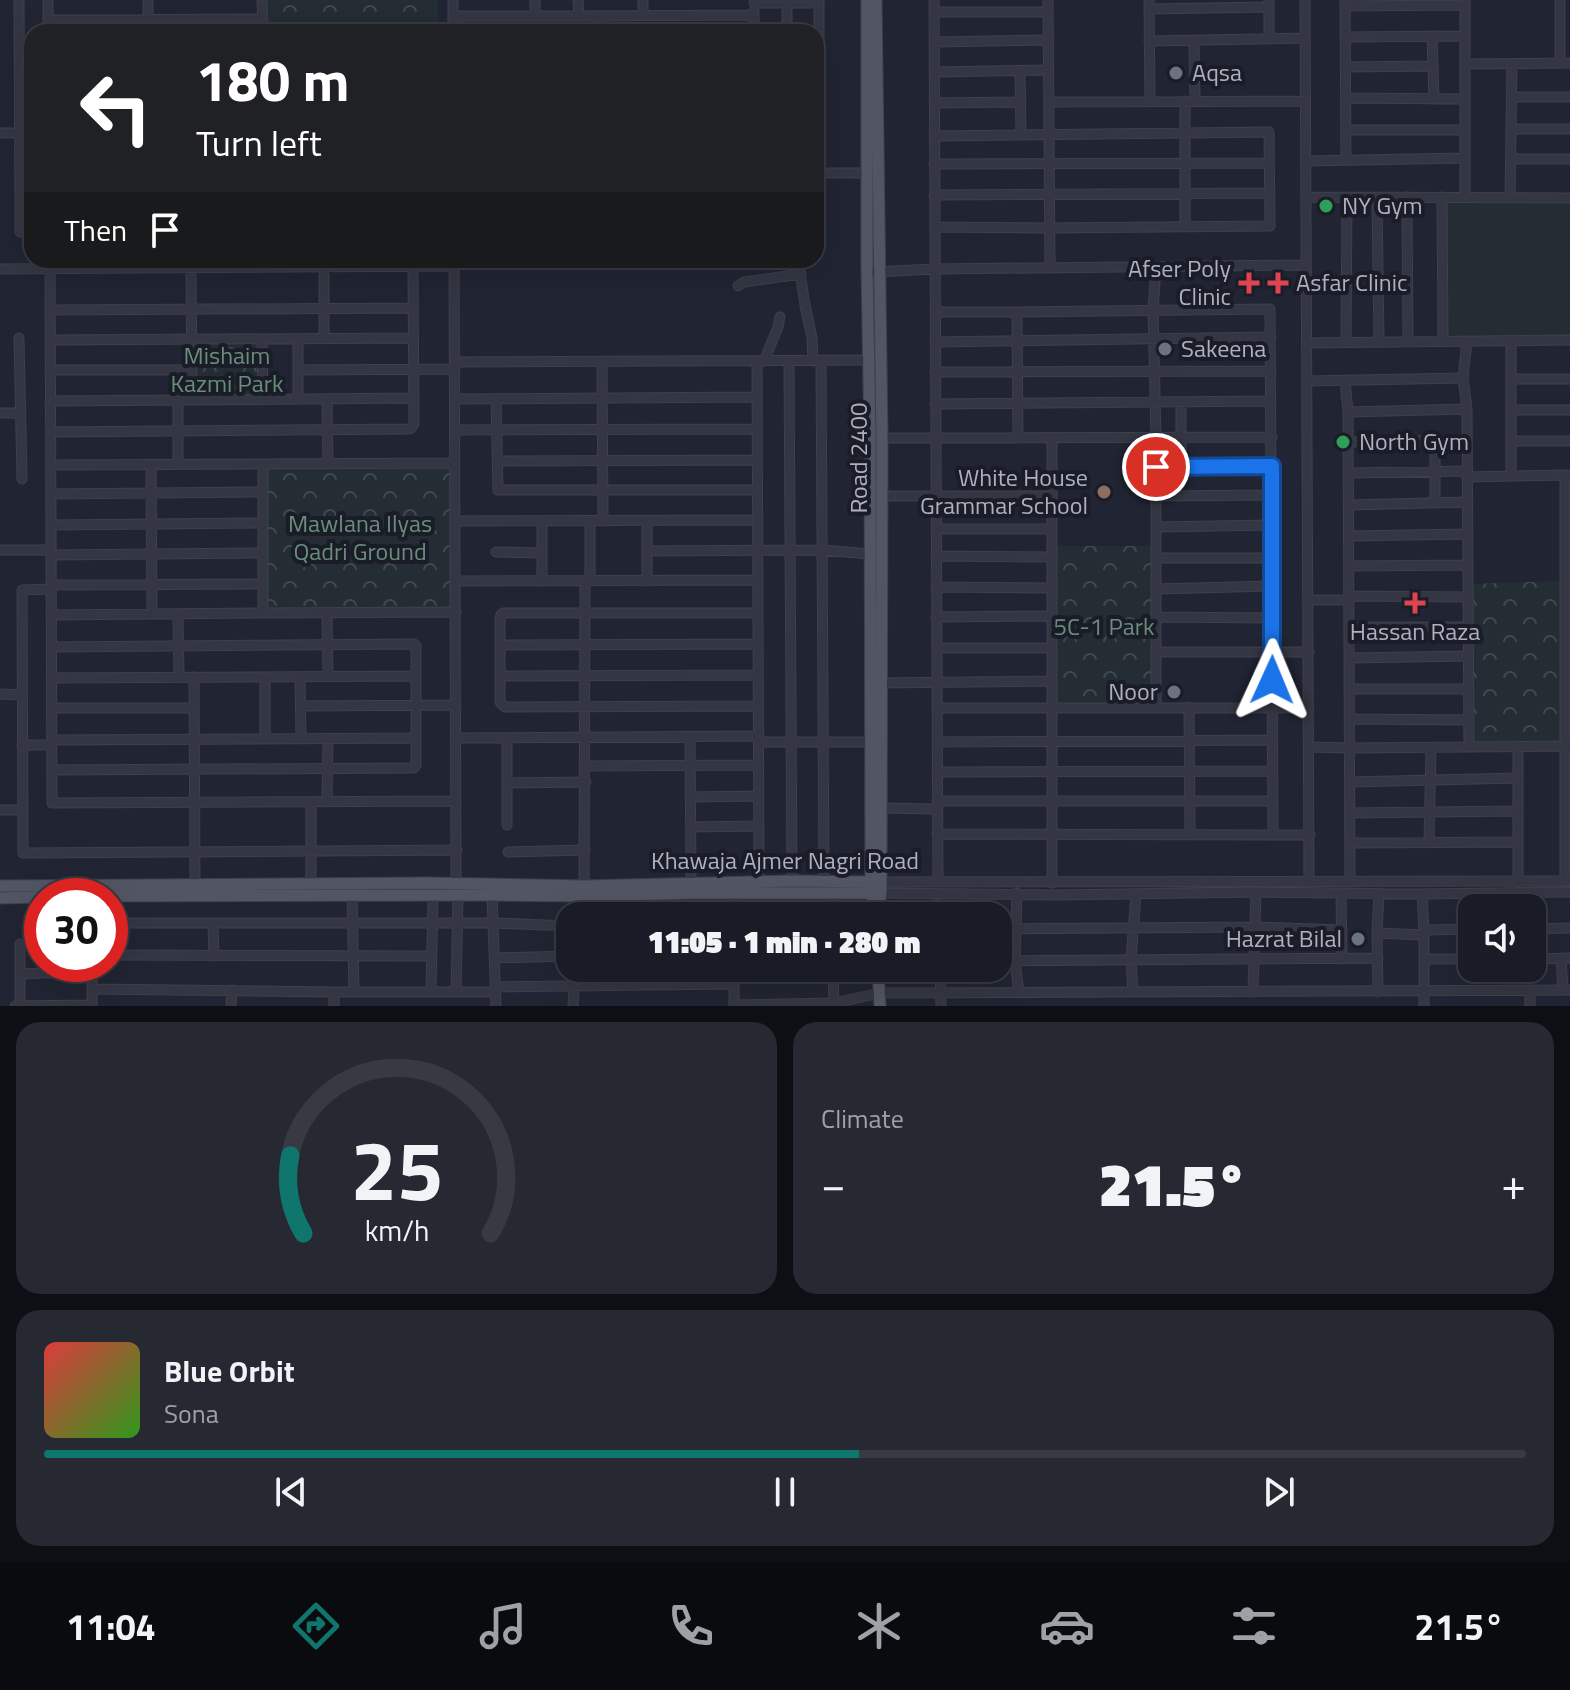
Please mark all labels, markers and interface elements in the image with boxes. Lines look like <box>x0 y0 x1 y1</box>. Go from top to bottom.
text: 180 m <box>196 38 349 123</box>
place label: Aqsa <box>1192 54 1242 90</box>
icon: left <box>64 56 168 160</box>
marker: Aqsa <box>1167 64 1185 82</box>
text: Turn left <box>196 115 322 170</box>
place label: NY Gym <box>1342 187 1423 223</box>
marker: NY Gym <box>1317 197 1335 215</box>
text: Then <box>64 207 127 253</box>
icon: arrive <box>143 208 187 252</box>
place label: Afser Poly Clinic <box>1128 250 1231 314</box>
place label: Asfar Clinic <box>1296 264 1407 300</box>
marker: Afser Poly Clinic <box>1238 272 1260 294</box>
marker: Asfar Clinic <box>1267 272 1289 294</box>
place label: Sakeena <box>1181 330 1266 366</box>
park label: Mishaim Kazmi Park <box>170 337 284 401</box>
marker: Sakeena <box>1156 340 1174 358</box>
street label: Road 2400 <box>840 403 876 514</box>
place label: North Gym <box>1359 423 1469 459</box>
pin <box>1122 433 1190 501</box>
marker: North Gym <box>1334 433 1352 451</box>
icon: arrive <box>1134 445 1178 489</box>
place label: White House Grammar School <box>920 459 1088 523</box>
marker: White House Grammar School <box>1095 483 1113 501</box>
park label: Mawlana Ilyas Qadri Ground <box>288 505 432 569</box>
marker: Hassan Raza <box>1404 592 1426 614</box>
park label: 5C-1 Park <box>1054 608 1155 644</box>
place label: Hassan Raza <box>1350 613 1480 649</box>
position arrow <box>1230 638 1314 722</box>
place label: Noor <box>1108 673 1158 709</box>
marker: Noor <box>1165 683 1183 701</box>
street label: Khawaja Ajmer Nagri Road <box>651 842 919 878</box>
speed limit sign: 30 <box>24 878 128 982</box>
map controls <box>1458 894 1546 982</box>
button: sound <box>1458 894 1546 982</box>
text: 11:05 · 1 min · 280 m <box>648 919 920 965</box>
place label: Hazrat Bilal <box>1226 920 1342 956</box>
marker: Hazrat Bilal <box>1349 930 1367 948</box>
text: Climate <box>821 1099 904 1138</box>
text: 25 <box>350 1106 443 1232</box>
text: 21.5° <box>1099 1138 1248 1229</box>
text: − <box>821 1150 846 1217</box>
text: + <box>1501 1150 1526 1217</box>
text: km/h <box>364 1209 429 1252</box>
text: Blue Orbit <box>164 1348 295 1394</box>
text: Sona <box>164 1394 219 1433</box>
icon: previous <box>269 1470 313 1514</box>
icon: pause <box>763 1470 807 1514</box>
icon: next <box>1257 1470 1301 1514</box>
icon: directions <box>288 1598 344 1654</box>
icon: music <box>475 1598 531 1654</box>
icon: phone <box>663 1598 719 1654</box>
icon: climate <box>851 1598 907 1654</box>
icon: car <box>1039 1598 1095 1654</box>
icon: filters <box>1226 1598 1282 1654</box>
text: 11:04 <box>66 1599 156 1654</box>
text: 21.5° <box>1414 1599 1504 1654</box>

